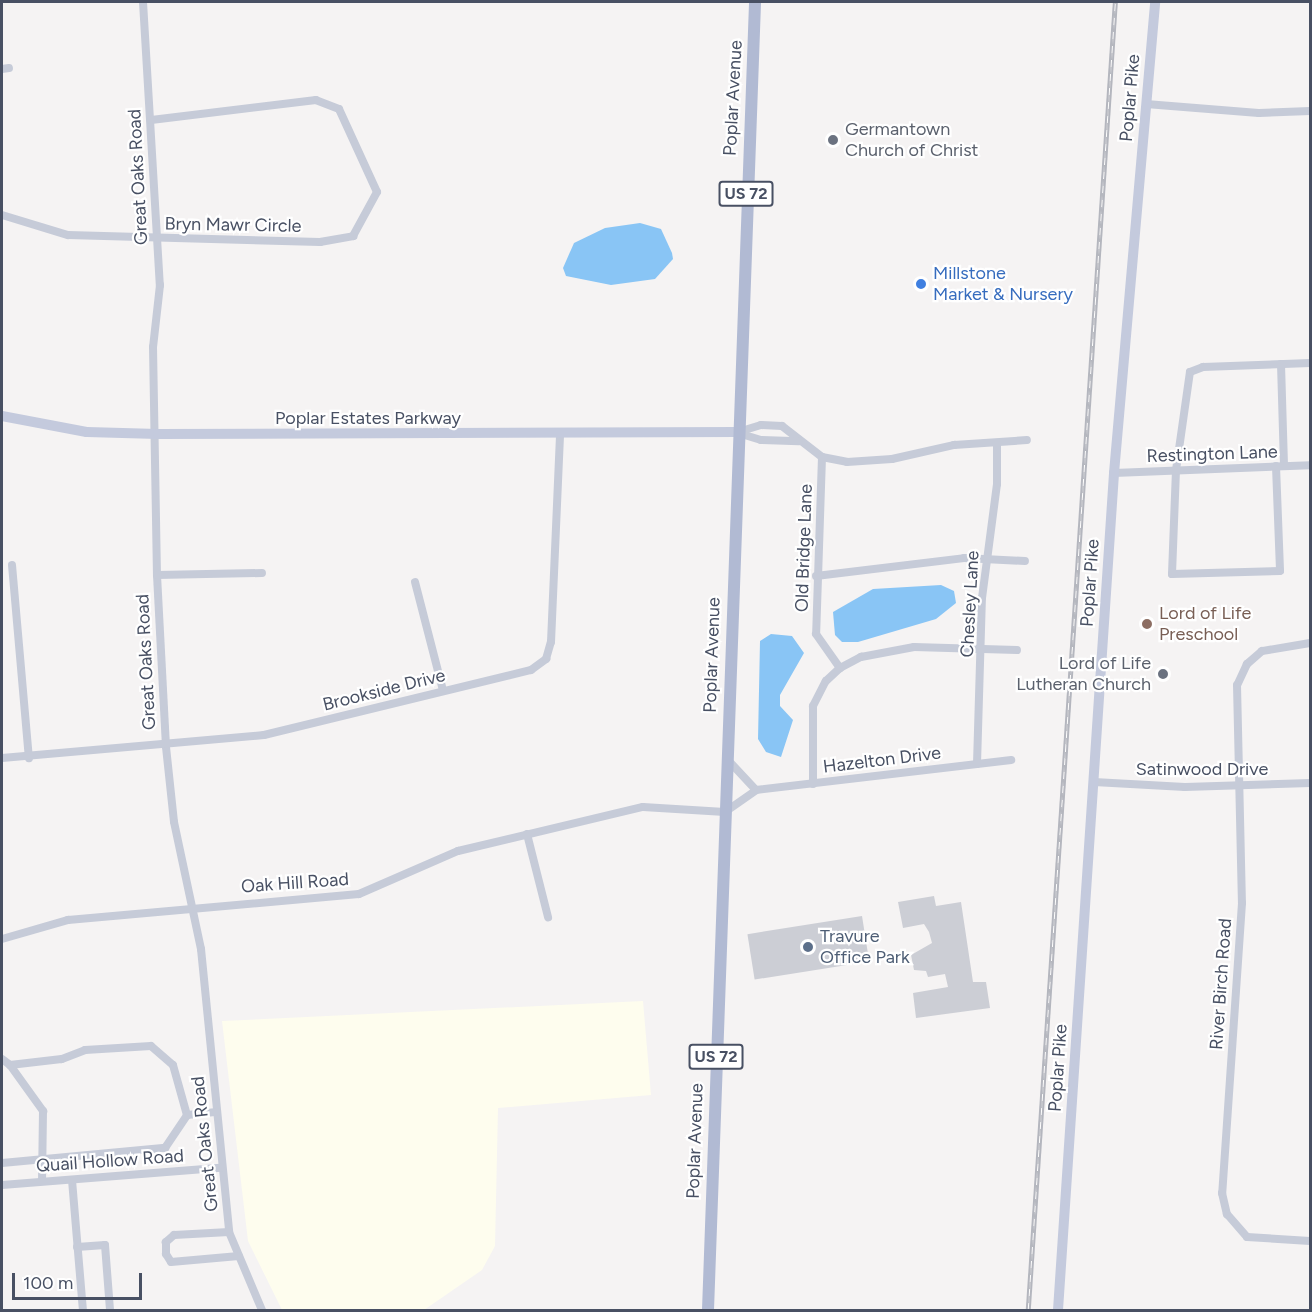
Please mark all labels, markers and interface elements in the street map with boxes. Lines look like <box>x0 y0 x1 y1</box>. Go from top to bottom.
street label: Poplar Avenue <box>719 40 747 156</box>
street label: Poplar Pike <box>1115 53 1145 143</box>
street label: Great Oaks Road <box>124 108 152 246</box>
place label: Germantown Church of Christ <box>845 119 978 162</box>
marker: Germantown Church of Christ <box>826 133 840 147</box>
road number: US 72 <box>718 181 774 207</box>
street label: Bryn Mawr Circle <box>164 213 302 237</box>
place label: Millstone Market & Nursery <box>933 263 1073 306</box>
marker: Millstone Market & Nursery <box>914 277 928 291</box>
street label: Poplar Estates Parkway <box>275 407 461 429</box>
street label: Restington Lane <box>1146 441 1278 467</box>
street label: Old Bridge Lane <box>791 484 817 612</box>
street label: Poplar Pike <box>1076 538 1104 628</box>
street label: Chesley Lane <box>956 550 984 658</box>
street label: Great Oaks Road <box>132 593 160 731</box>
street label: Poplar Avenue <box>699 597 725 713</box>
place label: Lord of Life Preschool <box>1159 603 1251 646</box>
marker: Lord of Life Preschool <box>1140 617 1154 631</box>
place label: Lord of Life Lutheran Church <box>1016 653 1151 696</box>
street label: Brookside Drive <box>320 664 448 716</box>
marker: Lord of Life Lutheran Church <box>1156 667 1170 681</box>
street label: Hazelton Drive <box>822 742 942 778</box>
street label: Satinwood Drive <box>1136 758 1268 780</box>
street label: Oak Hill Road <box>240 868 350 898</box>
street label: River Birch Road <box>1206 917 1236 1051</box>
place label: Travure Office Park <box>820 926 910 968</box>
marker: Travure Office Park <box>801 940 815 954</box>
street label: Poplar Pike <box>1044 1023 1072 1113</box>
road number: US 72 <box>688 1044 744 1070</box>
street label: Great Oaks Road <box>187 1075 223 1213</box>
street label: Poplar Avenue <box>682 1083 708 1199</box>
street label: Quail Hollow Road <box>35 1145 185 1177</box>
scale bar <box>15 1261 146 1299</box>
text: 100 m <box>23 1272 73 1294</box>

